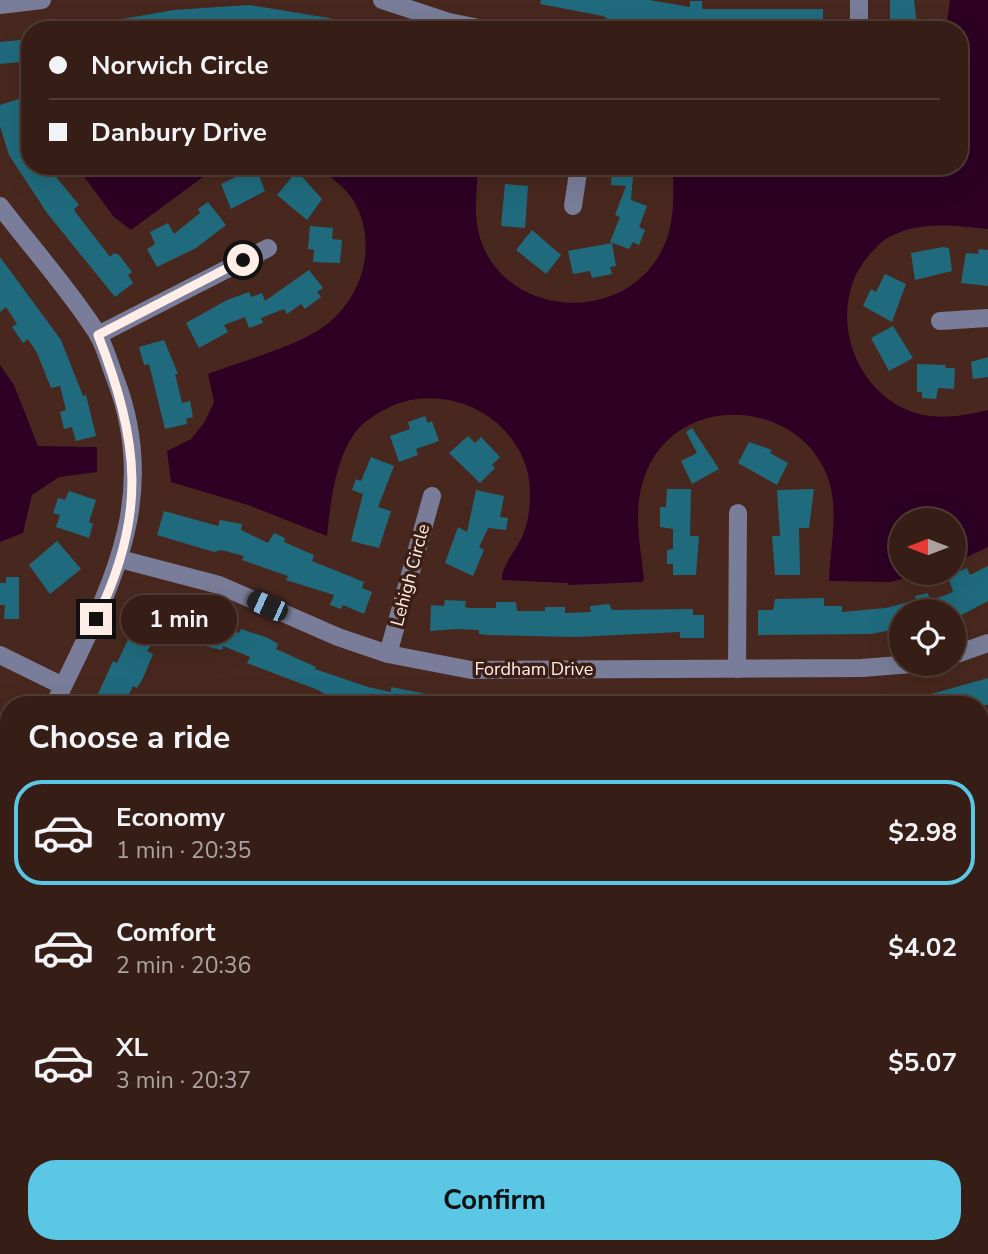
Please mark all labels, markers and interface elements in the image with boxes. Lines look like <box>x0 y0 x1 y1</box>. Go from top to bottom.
text: Norwich Circle <box>91 48 269 83</box>
text: Danbury Drive <box>91 115 267 150</box>
route start <box>227 244 259 276</box>
north arrow <box>889 508 966 584</box>
map controls <box>889 508 966 676</box>
street label: Lehigh Circle <box>385 521 435 629</box>
car <box>244 588 291 624</box>
callout: 1 min <box>120 594 236 644</box>
button: locate <box>889 599 966 676</box>
route end <box>80 603 112 635</box>
text: 1 min <box>149 604 209 635</box>
street label: Fordham Drive <box>475 657 593 681</box>
text: Choose a ride <box>28 716 230 759</box>
text: Economy <box>116 800 225 835</box>
icon: car <box>32 801 95 864</box>
text: $2.98 <box>888 815 957 850</box>
text: 1 min · 20:35 <box>116 835 251 866</box>
text: Comfort <box>116 915 216 950</box>
icon: car <box>32 916 95 979</box>
text: $4.02 <box>888 930 957 965</box>
text: 2 min · 20:36 <box>116 950 251 981</box>
text: XL <box>116 1030 148 1065</box>
icon: car <box>32 1031 95 1094</box>
text: $5.07 <box>888 1045 957 1080</box>
text: 3 min · 20:37 <box>116 1065 251 1096</box>
button: Confirm <box>28 1160 961 1240</box>

